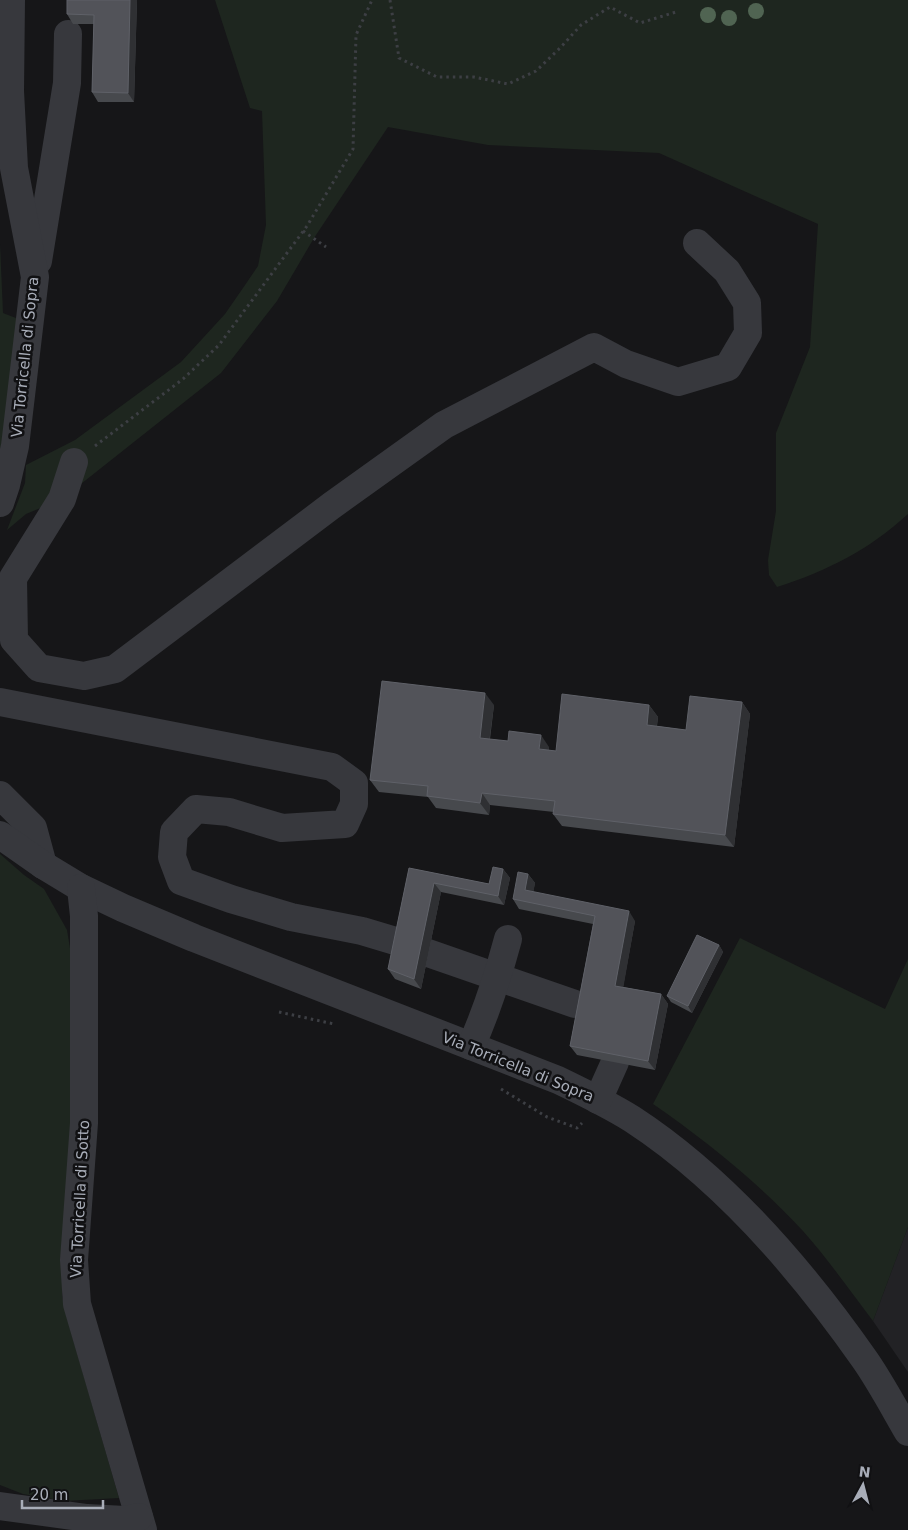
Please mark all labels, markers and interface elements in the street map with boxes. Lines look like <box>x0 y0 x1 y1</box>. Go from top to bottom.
street label: Via Torricella di Sopra <box>8 276 42 438</box>
street label: Via Torricella di Sopra <box>440 1028 596 1106</box>
street label: Via Torricella di Sotto <box>67 1120 93 1278</box>
north arrow <box>838 1460 888 1510</box>
text: N <box>858 1463 871 1481</box>
scale bar <box>22 1478 104 1510</box>
text: 20 m <box>30 1486 68 1504</box>

